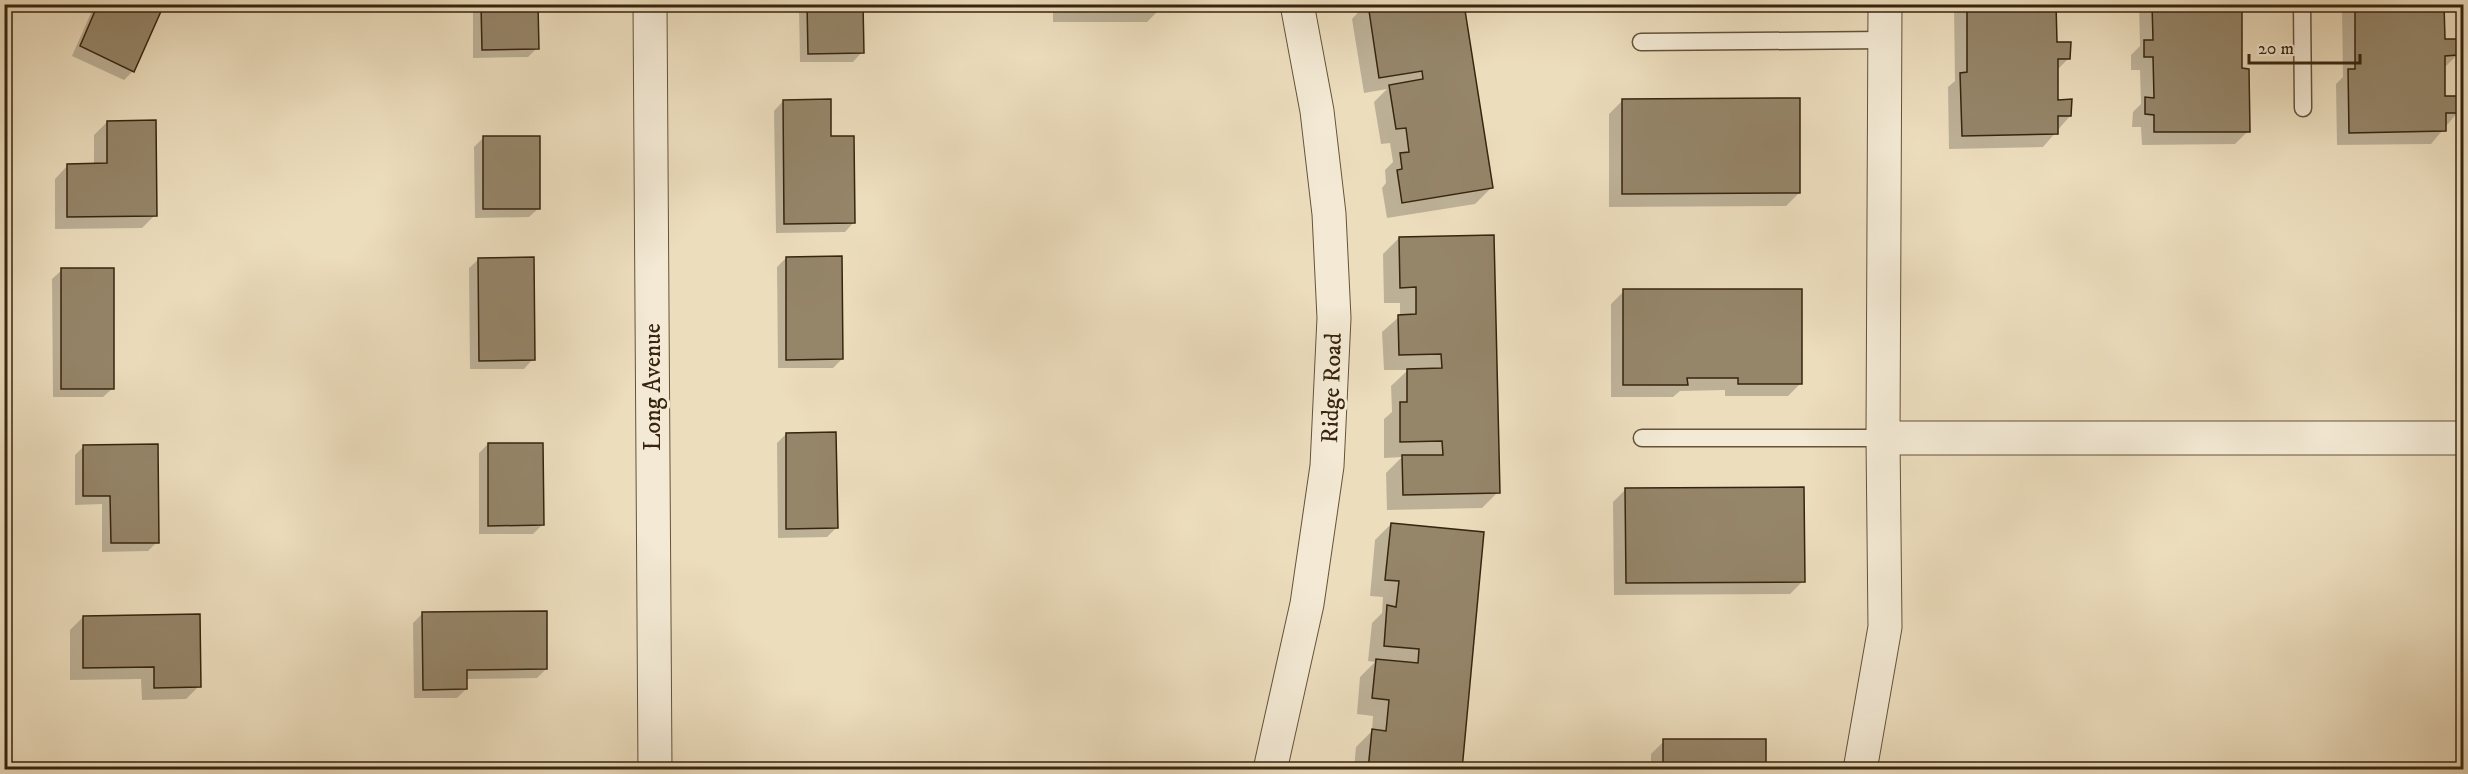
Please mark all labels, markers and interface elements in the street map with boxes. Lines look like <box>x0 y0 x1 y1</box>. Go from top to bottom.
scale bar <box>2249 27 2360 65</box>
text: 20 m <box>2258 38 2294 60</box>
street label: Long Avenue <box>638 323 668 451</box>
street label: Ridge Road <box>1315 332 1349 444</box>

